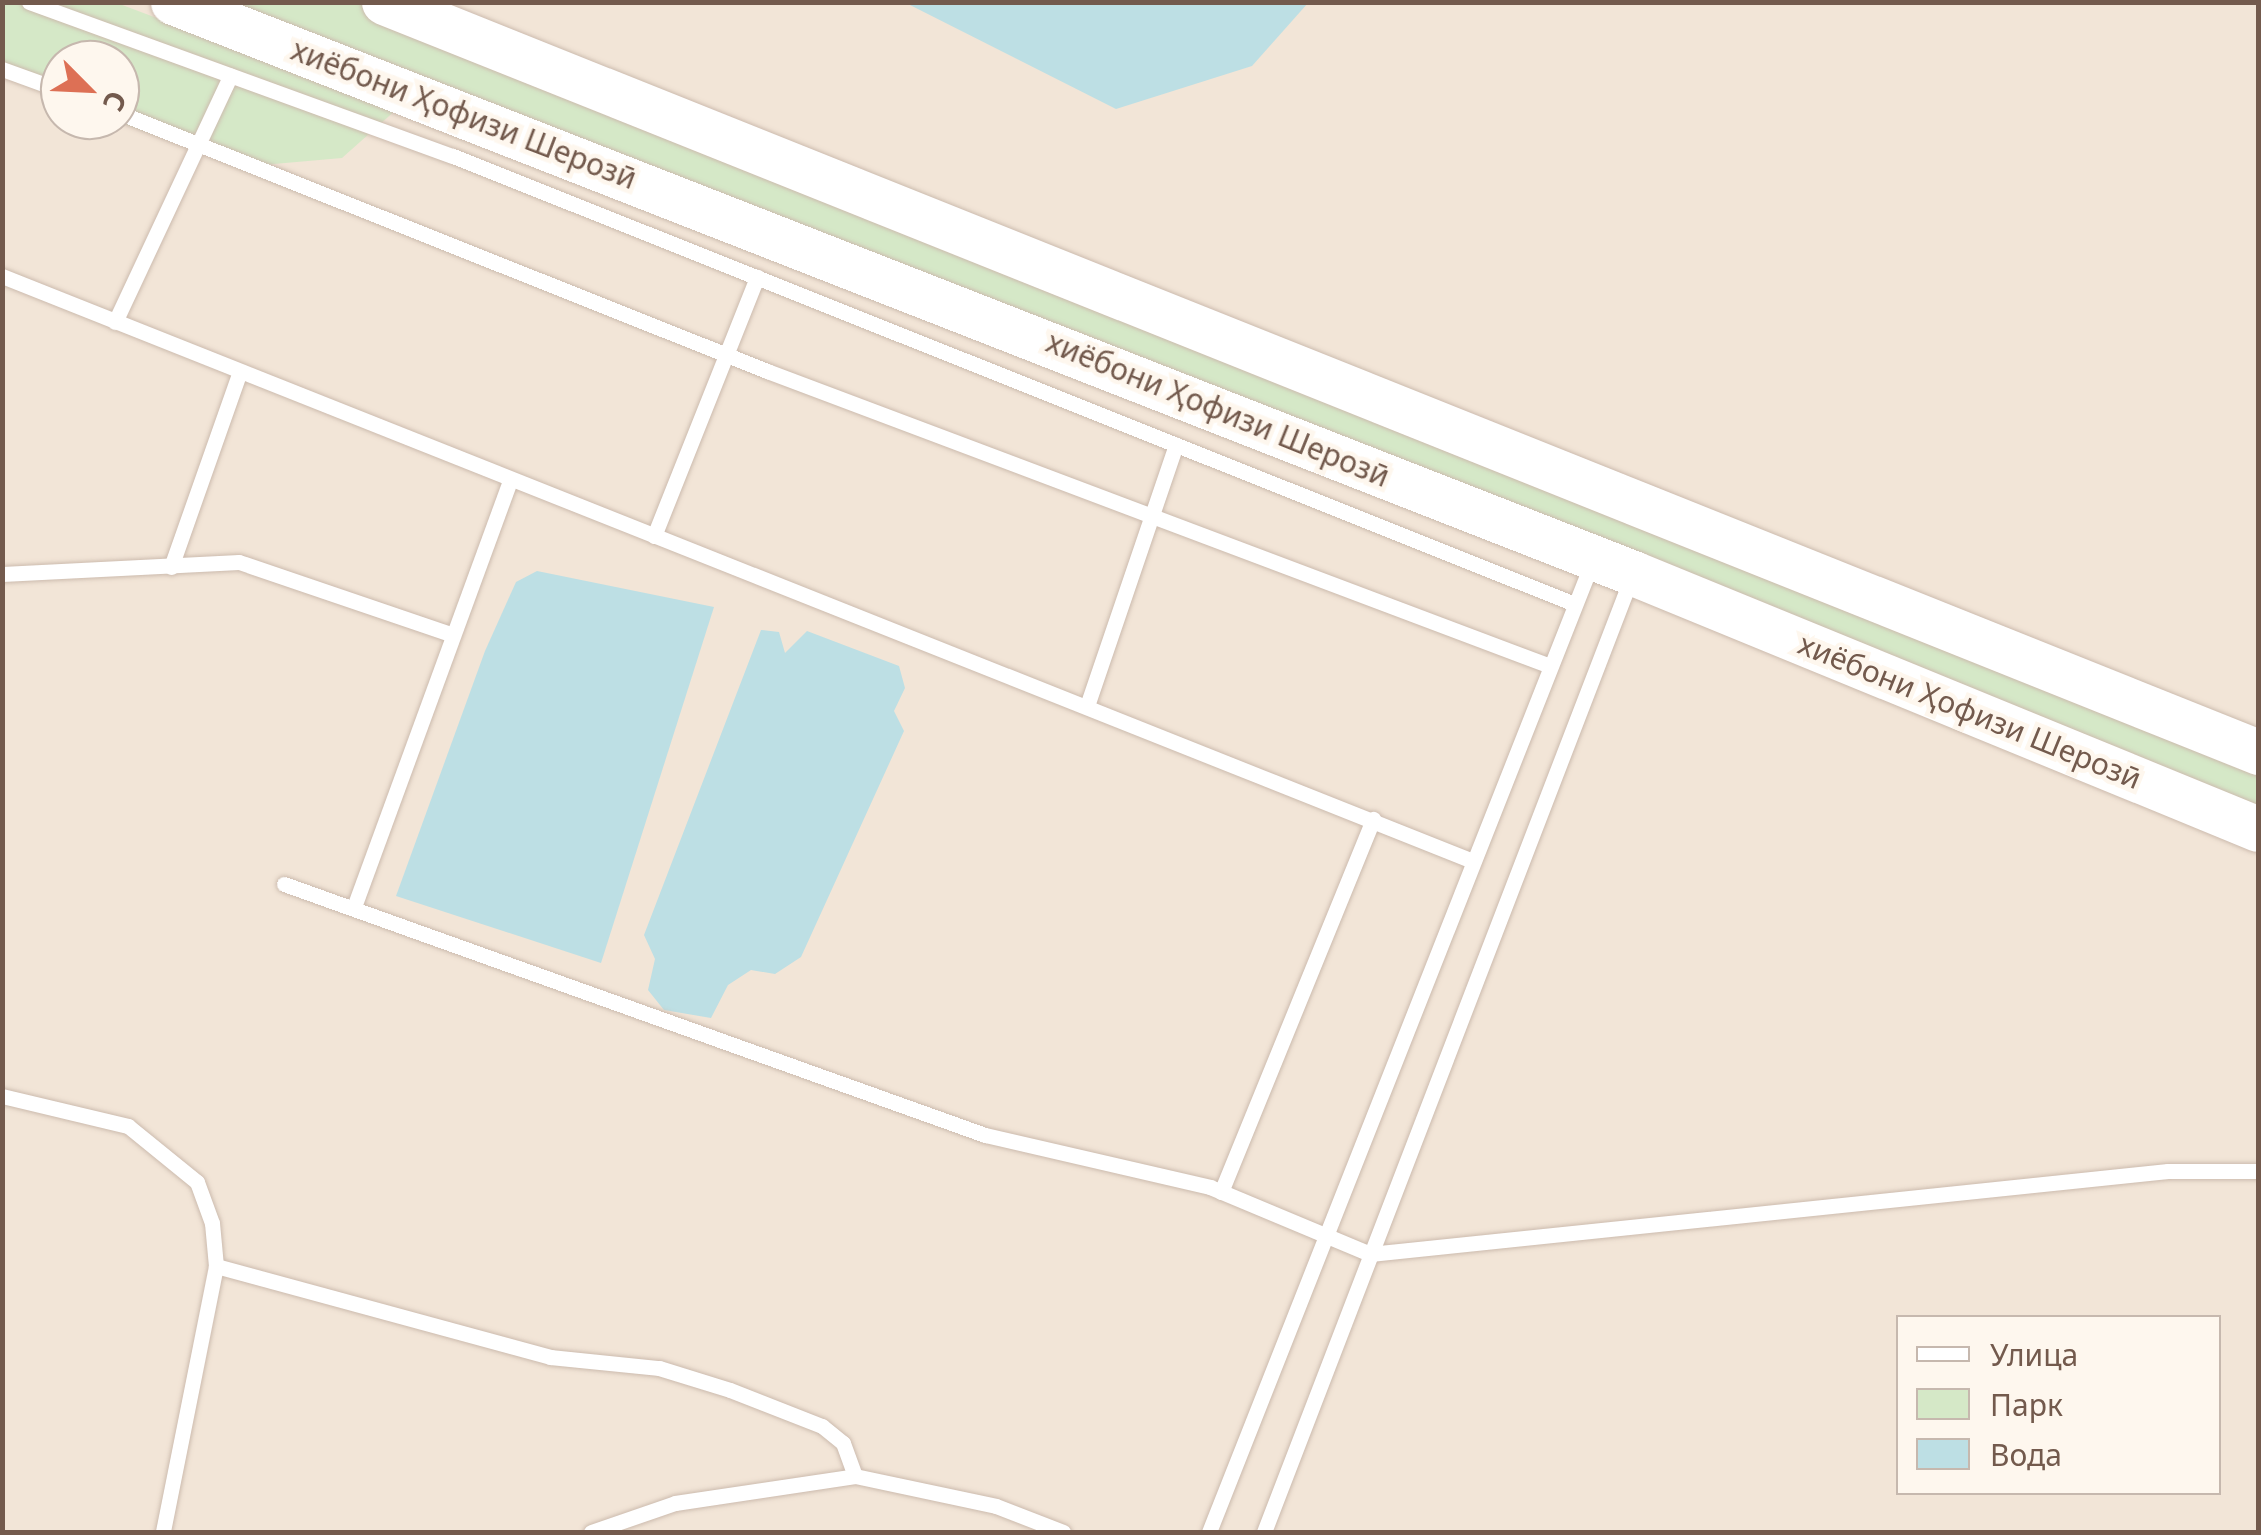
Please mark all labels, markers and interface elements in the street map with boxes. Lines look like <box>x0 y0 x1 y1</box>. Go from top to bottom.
street label: хиёбони Ҳофизи Шерозӣ <box>286 32 642 196</box>
north arrow <box>40 40 140 140</box>
text: С <box>95 85 137 117</box>
street label: хиёбони Ҳофизи Шерозӣ <box>1041 324 1395 494</box>
street label: хиёбони Ҳофизи Шерозӣ <box>1793 626 2147 796</box>
legend <box>1896 1315 2221 1495</box>
text: Улица <box>1990 1334 2078 1375</box>
text: Парк <box>1990 1384 2063 1425</box>
text: Вода <box>1990 1434 2062 1475</box>

